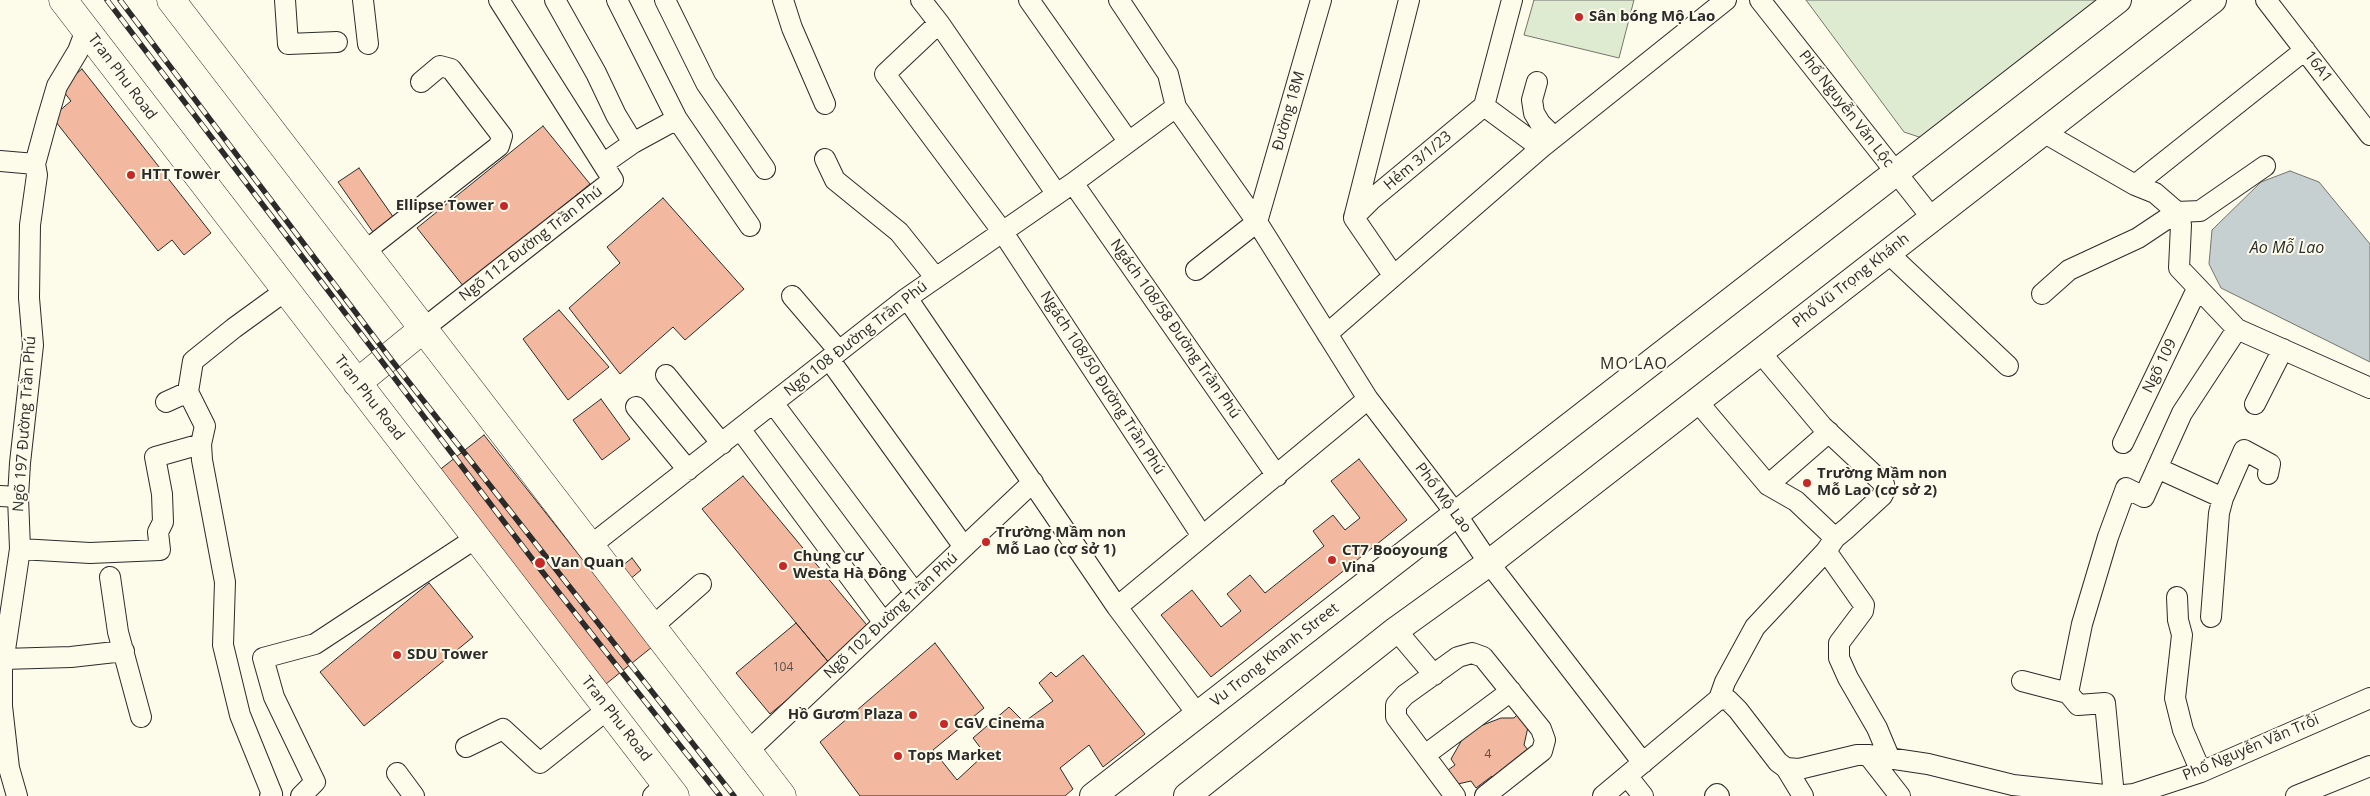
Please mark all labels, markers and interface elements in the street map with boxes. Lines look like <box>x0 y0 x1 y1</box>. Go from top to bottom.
place label: Sân bóng Mộ Lao <box>1589 8 1715 26</box>
marker: Sân bóng Mộ Lao <box>1573 11 1585 23</box>
street label: Tran Phu Road <box>84 30 160 124</box>
street label: Phố Nguyễn Văn Lộc <box>1795 47 1897 171</box>
street label: 16A1 <box>2300 48 2336 86</box>
street label: Đường 18M <box>1269 69 1309 153</box>
street label: Hẻm 3/1/23 <box>1381 128 1455 194</box>
place label: HTT Tower <box>141 166 220 184</box>
marker: HTT Tower <box>125 169 137 181</box>
street label: Ngõ 112 Đường Trần Phú <box>456 183 606 305</box>
place label: Ellipse Tower <box>396 197 494 215</box>
marker: Ellipse Tower <box>498 200 510 212</box>
street label: Phố Vũ Trọng Khánh <box>1789 230 1913 332</box>
street label: Ngách 108/58 Đường Trần Phú <box>1106 236 1244 422</box>
water label: Ao Mỗ Lao <box>2250 238 2324 258</box>
street label: Ngõ 108 Đường Trần Phú <box>781 278 931 400</box>
street label: Ngách 108/50 Đường Trần Phú <box>1036 288 1168 478</box>
street label: Ngõ 197 Đường Trần Phú <box>10 335 40 513</box>
street label: Ngõ 109 <box>2139 336 2181 396</box>
street label: Tran Phu Road <box>330 352 408 444</box>
district label: MO LAO <box>1599 354 1669 374</box>
street label: Phố Mộ Lao <box>1411 460 1475 536</box>
place label: Trường Mầm non Mỗ Lao (cơ sở 2) <box>1817 465 1947 500</box>
marker: Trường Mầm non Mỗ Lao (cơ sở 2) <box>1801 477 1813 489</box>
place label: Trường Mầm non Mỗ Lao (cơ sở 1) <box>996 524 1126 559</box>
marker: Trường Mầm non Mỗ Lao (cơ sở 1) <box>980 536 992 548</box>
place label: CT7 Booyoung Vina <box>1342 542 1447 577</box>
place label: Chung cư Westa Hà Đông <box>793 548 906 583</box>
street label: Ngõ 102 Đường Trần Phú <box>820 549 962 683</box>
place label: Van Quan <box>551 554 624 572</box>
marker: CT7 Booyoung Vina <box>1326 554 1338 566</box>
marker: Van Quan <box>533 556 547 570</box>
marker: Chung cư Westa Hà Đông <box>777 560 789 572</box>
street label: Vu Trong Khanh Street <box>1207 599 1343 711</box>
place label: SDU Tower <box>407 646 488 664</box>
marker: SDU Tower <box>391 649 403 661</box>
house number: 104 <box>773 661 793 675</box>
street label: Tran Phu Road <box>577 673 655 765</box>
place label: Hồ Gươm Plaza <box>788 706 903 724</box>
marker: Hồ Gươm Plaza <box>907 709 919 721</box>
street label: Phố Nguyễn Văn Trỗi <box>2180 711 2322 785</box>
place label: CGV Cinema <box>954 715 1045 733</box>
marker: CGV Cinema <box>938 718 950 730</box>
place label: Tops Market <box>908 747 1002 765</box>
house number: 4 <box>1485 748 1491 762</box>
marker: Tops Market <box>892 750 904 762</box>

